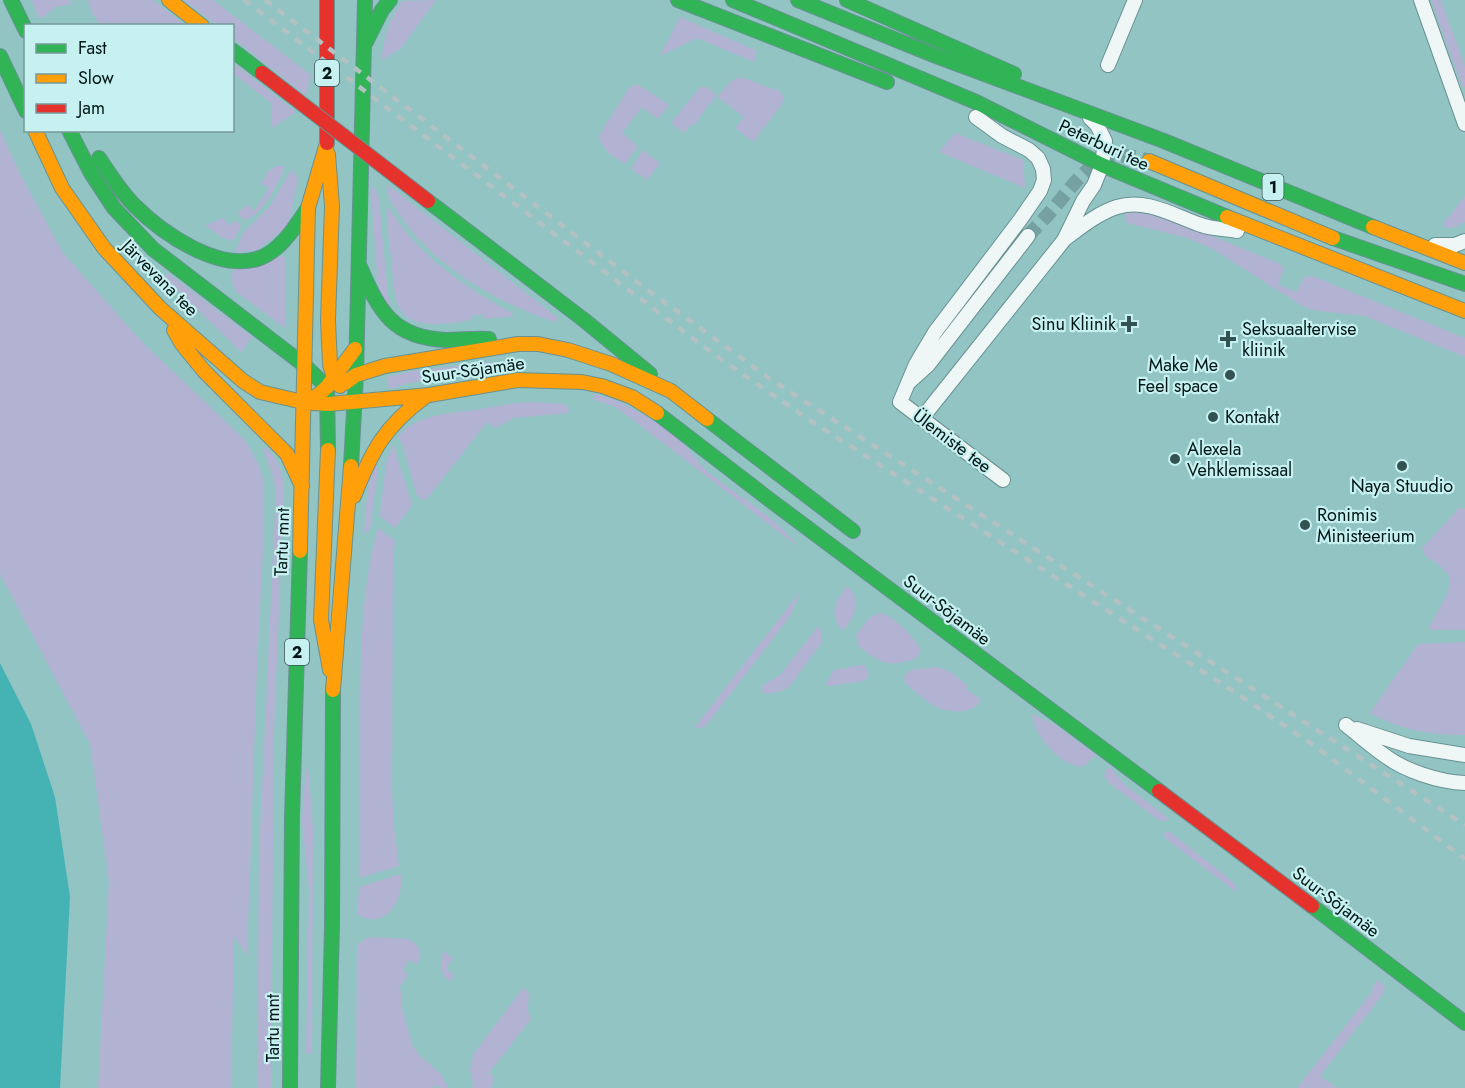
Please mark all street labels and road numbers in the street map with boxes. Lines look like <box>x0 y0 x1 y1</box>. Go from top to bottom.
road number: 2 <box>315 60 339 86</box>
street label: Peterburi tee <box>1054 113 1154 177</box>
road number: 1 <box>1262 174 1284 200</box>
street label: Järvevana tee <box>114 232 204 322</box>
street label: Suur-Sõjamäe <box>420 350 526 390</box>
street label: Ülemiste tee <box>907 403 997 479</box>
street label: Tartu mnt <box>268 507 296 577</box>
street label: Suur-Sõjamäe <box>898 568 996 652</box>
road number: 2 <box>285 639 309 665</box>
street label: Suur-Sõjamäe <box>1287 860 1385 944</box>
street label: Tartu mnt <box>260 993 286 1062</box>

